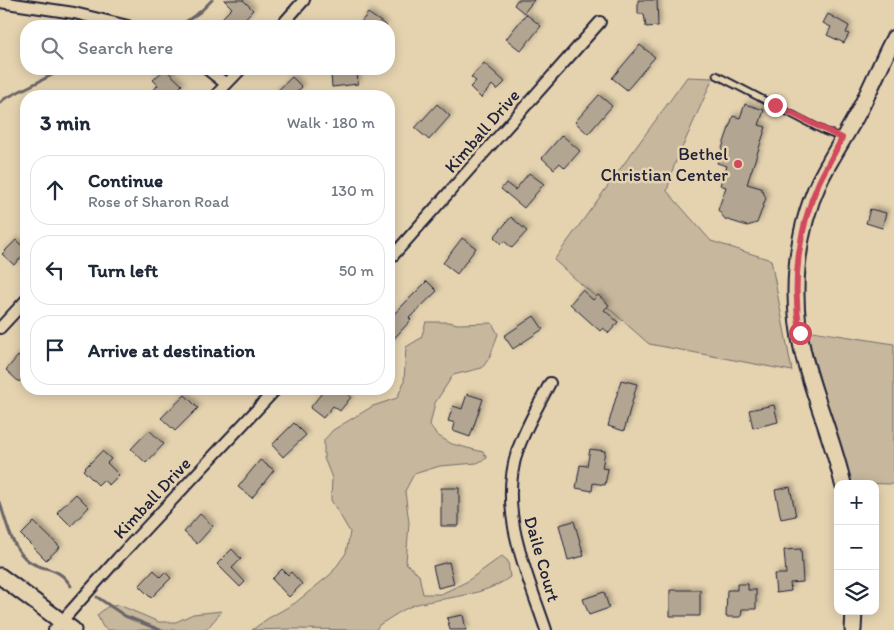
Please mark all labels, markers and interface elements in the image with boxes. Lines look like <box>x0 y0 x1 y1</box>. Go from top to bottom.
search box <box>20 20 395 75</box>
icon: search <box>38 34 66 62</box>
text: Search here <box>78 36 173 59</box>
street label: Kimball Drive <box>440 85 524 177</box>
route end <box>764 94 787 117</box>
text: 3 min <box>40 110 90 135</box>
text: Walk · 180 m <box>287 113 375 132</box>
place label: Bethel Christian Center <box>600 143 728 186</box>
marker: Bethel Christian Center <box>732 158 744 170</box>
text: Continue <box>88 169 163 192</box>
icon: ahead <box>41 176 69 204</box>
text: 130 m <box>331 181 374 200</box>
text: Rose of Sharon Road <box>88 192 229 211</box>
icon: left <box>41 256 69 284</box>
text: Turn left <box>88 259 158 282</box>
text: 50 m <box>339 261 374 280</box>
route start <box>789 322 812 345</box>
icon: arrive <box>41 336 69 364</box>
text: Arrive at destination <box>88 339 255 362</box>
street label: Kimball Drive <box>109 453 195 543</box>
map controls <box>834 480 879 615</box>
button: + <box>834 480 879 525</box>
street label: Daile Court <box>519 514 565 604</box>
button: − <box>834 525 879 570</box>
button: layers <box>834 570 879 615</box>

